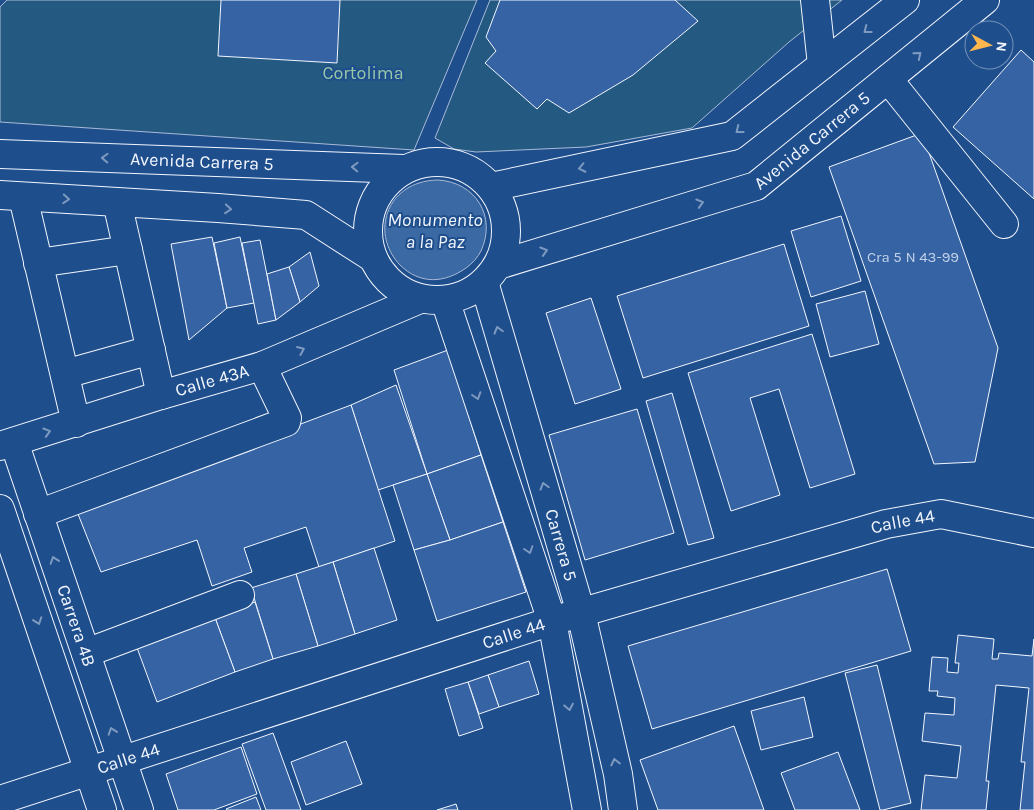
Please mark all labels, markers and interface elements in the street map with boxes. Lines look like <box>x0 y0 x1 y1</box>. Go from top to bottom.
north arrow <box>964 20 1014 70</box>
one-way arrow <box>863 24 873 33</box>
text: N <box>992 41 1010 53</box>
one-way arrow <box>912 52 921 60</box>
park label: Cortolima <box>322 62 404 84</box>
street label: Avenida Carrera 5 <box>749 87 875 194</box>
one-way arrow <box>736 125 745 133</box>
street label: Avenida Carrera 5 <box>130 148 274 175</box>
one-way arrow <box>101 152 109 163</box>
one-way arrow <box>351 162 359 173</box>
one-way arrow <box>577 162 586 172</box>
one-way arrow <box>62 194 70 205</box>
one-way arrow <box>695 199 703 209</box>
one-way arrow <box>225 203 233 214</box>
water label: Monumento a la Paz <box>387 209 483 253</box>
one-way arrow <box>539 246 548 256</box>
house number: Cra 5 N 43-99 <box>867 248 959 266</box>
one-way arrow <box>494 327 504 335</box>
one-way arrow <box>296 345 305 356</box>
street label: Calle 43A <box>173 359 251 401</box>
one-way arrow <box>471 391 481 400</box>
one-way arrow <box>42 427 51 438</box>
one-way arrow <box>539 482 549 491</box>
street label: Calle 44 <box>868 504 936 539</box>
street label: Carrera 5 <box>540 506 582 584</box>
one-way arrow <box>523 546 533 554</box>
one-way arrow <box>50 557 60 565</box>
street label: Carrera 4B <box>52 582 101 670</box>
street label: Calle 44 <box>479 613 548 654</box>
one-way arrow <box>32 617 42 625</box>
one-way arrow <box>563 703 573 712</box>
one-way arrow <box>108 727 118 735</box>
street label: Calle 44 <box>94 738 163 779</box>
one-way arrow <box>610 757 621 766</box>

